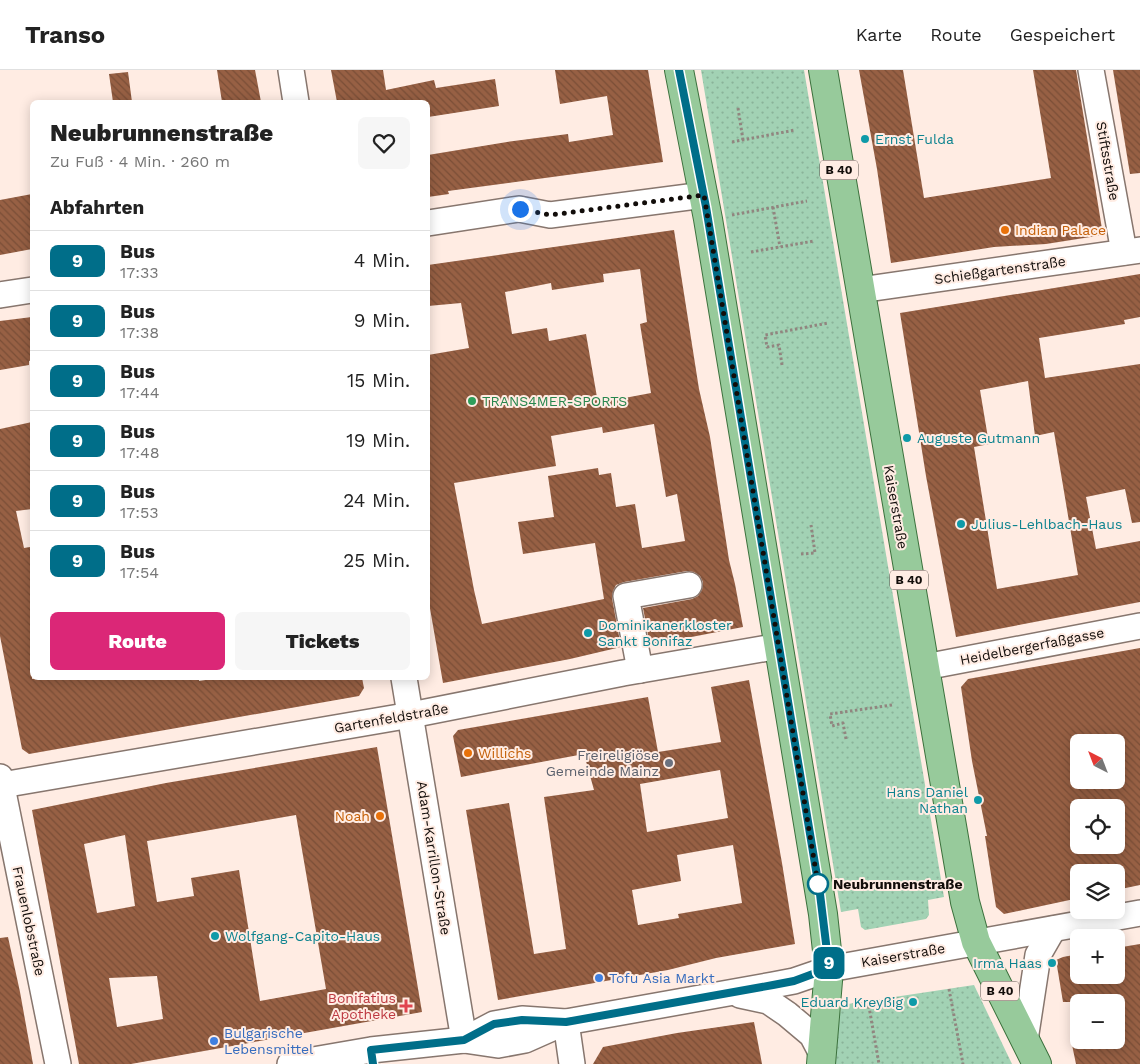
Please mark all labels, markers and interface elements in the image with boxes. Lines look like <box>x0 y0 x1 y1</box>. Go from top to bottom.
text: Transo <box>25 21 105 49</box>
text: Karte <box>856 24 902 45</box>
text: Route <box>930 24 982 45</box>
text: Gespeichert <box>1010 24 1115 45</box>
button: heart <box>358 117 410 169</box>
text: Neubrunnenstraße <box>50 119 273 147</box>
street label: Stiftsstraße <box>1093 120 1123 202</box>
place label: Ernst Fulda <box>875 131 954 147</box>
marker: Ernst Fulda <box>859 133 871 145</box>
text: Zu Fuß · 4 Min. · 260 m <box>50 152 230 171</box>
road number: B 40 <box>820 160 858 180</box>
text: Abfahrten <box>50 196 144 219</box>
your location <box>508 197 533 222</box>
place label: Indian Palace <box>1015 222 1106 238</box>
marker: Indian Palace <box>999 224 1011 236</box>
text: Bus <box>120 240 155 263</box>
text: 4 Min. <box>354 249 410 272</box>
text: 9 <box>72 250 83 271</box>
street label: Schießgartenstraße <box>933 253 1067 287</box>
text: 17:33 <box>120 263 159 282</box>
text: Bus <box>120 300 155 323</box>
text: 9 Min. <box>354 309 410 332</box>
text: 9 <box>72 310 83 331</box>
text: 17:38 <box>120 323 159 342</box>
text: Bus <box>120 360 155 383</box>
text: 15 Min. <box>347 369 410 392</box>
text: 9 <box>72 370 83 391</box>
text: 17:44 <box>120 383 160 402</box>
place label: TRANS4MER-SPORTS <box>482 393 627 409</box>
marker: TRANS4MER-SPORTS <box>466 395 478 407</box>
text: Bus <box>120 420 155 443</box>
text: 19 Min. <box>346 429 410 452</box>
text: 9 <box>72 430 83 451</box>
place label: Auguste Gutmann <box>917 430 1040 446</box>
marker: Auguste Gutmann <box>901 432 913 444</box>
text: 17:48 <box>120 443 160 462</box>
street label: Kaiserstraße <box>881 464 911 550</box>
text: Bus <box>120 480 155 503</box>
text: 24 Min. <box>343 489 410 512</box>
text: 9 <box>72 490 83 511</box>
text: 17:53 <box>120 503 159 522</box>
place label: Julius-Lehlbach-Haus <box>971 516 1122 532</box>
marker: Julius-Lehlbach-Haus <box>955 518 967 530</box>
text: Bus <box>120 540 155 563</box>
text: 25 Min. <box>343 549 410 572</box>
text: 9 <box>72 550 83 571</box>
text: 17:54 <box>120 563 159 582</box>
road number: B 40 <box>890 570 928 590</box>
button: Route <box>50 612 225 670</box>
button: Tickets <box>235 612 410 670</box>
place label: Dominikanerkloster Sankt Bonifaz <box>598 617 732 649</box>
street label: Heidelbergerfaßgasse <box>959 624 1105 668</box>
marker: Dominikanerkloster Sankt Bonifaz <box>582 627 594 639</box>
street label: Gartenfeldstraße <box>333 700 449 736</box>
north arrow <box>1070 734 1125 789</box>
map controls <box>1070 734 1125 1049</box>
place label: Willichs <box>478 745 531 761</box>
marker: Willichs <box>462 747 474 759</box>
place label: Freireligiöse Gemeinde Mainz <box>546 747 659 779</box>
marker: Freireligiöse Gemeinde Mainz <box>663 757 675 769</box>
street label: Adam-Karrillon-Straße <box>414 780 454 936</box>
place label: Hans Daniel Nathan <box>886 784 969 816</box>
marker: Hans Daniel Nathan <box>972 794 984 806</box>
button: locate <box>1070 799 1125 854</box>
place label: Noah <box>335 808 370 824</box>
marker: Noah <box>374 810 386 822</box>
button: layers <box>1070 864 1125 919</box>
street label: Frauenlobstraße <box>10 865 48 977</box>
marker: Neubrunnenstraße <box>807 873 829 895</box>
place label: Neubrunnenstraße <box>833 876 963 892</box>
place label: Wolfgang-Capito-Haus <box>225 928 380 944</box>
button: + <box>1070 929 1125 984</box>
marker: Wolfgang-Capito-Haus <box>209 930 221 942</box>
street label: Kaiserstraße <box>860 940 946 970</box>
line badge: 9 <box>813 947 845 979</box>
text: 9 <box>823 952 835 973</box>
place label: Irma Haas <box>973 955 1042 971</box>
marker: Irma Haas <box>1046 957 1058 969</box>
place label: Tofu Asia Markt <box>609 970 715 986</box>
marker: Tofu Asia Markt <box>593 972 605 984</box>
road number: B 40 <box>981 981 1019 1000</box>
place label: Bonifatius Apotheke <box>328 990 396 1022</box>
place label: Eduard Kreyßig <box>801 994 904 1010</box>
button: − <box>1070 994 1125 1049</box>
marker: Eduard Kreyßig <box>907 996 919 1008</box>
marker: Bonifatius Apotheke <box>400 1000 412 1012</box>
place label: Bulgarische Lebensmittel <box>224 1025 314 1057</box>
marker: Bulgarische Lebensmittel <box>208 1035 220 1047</box>

